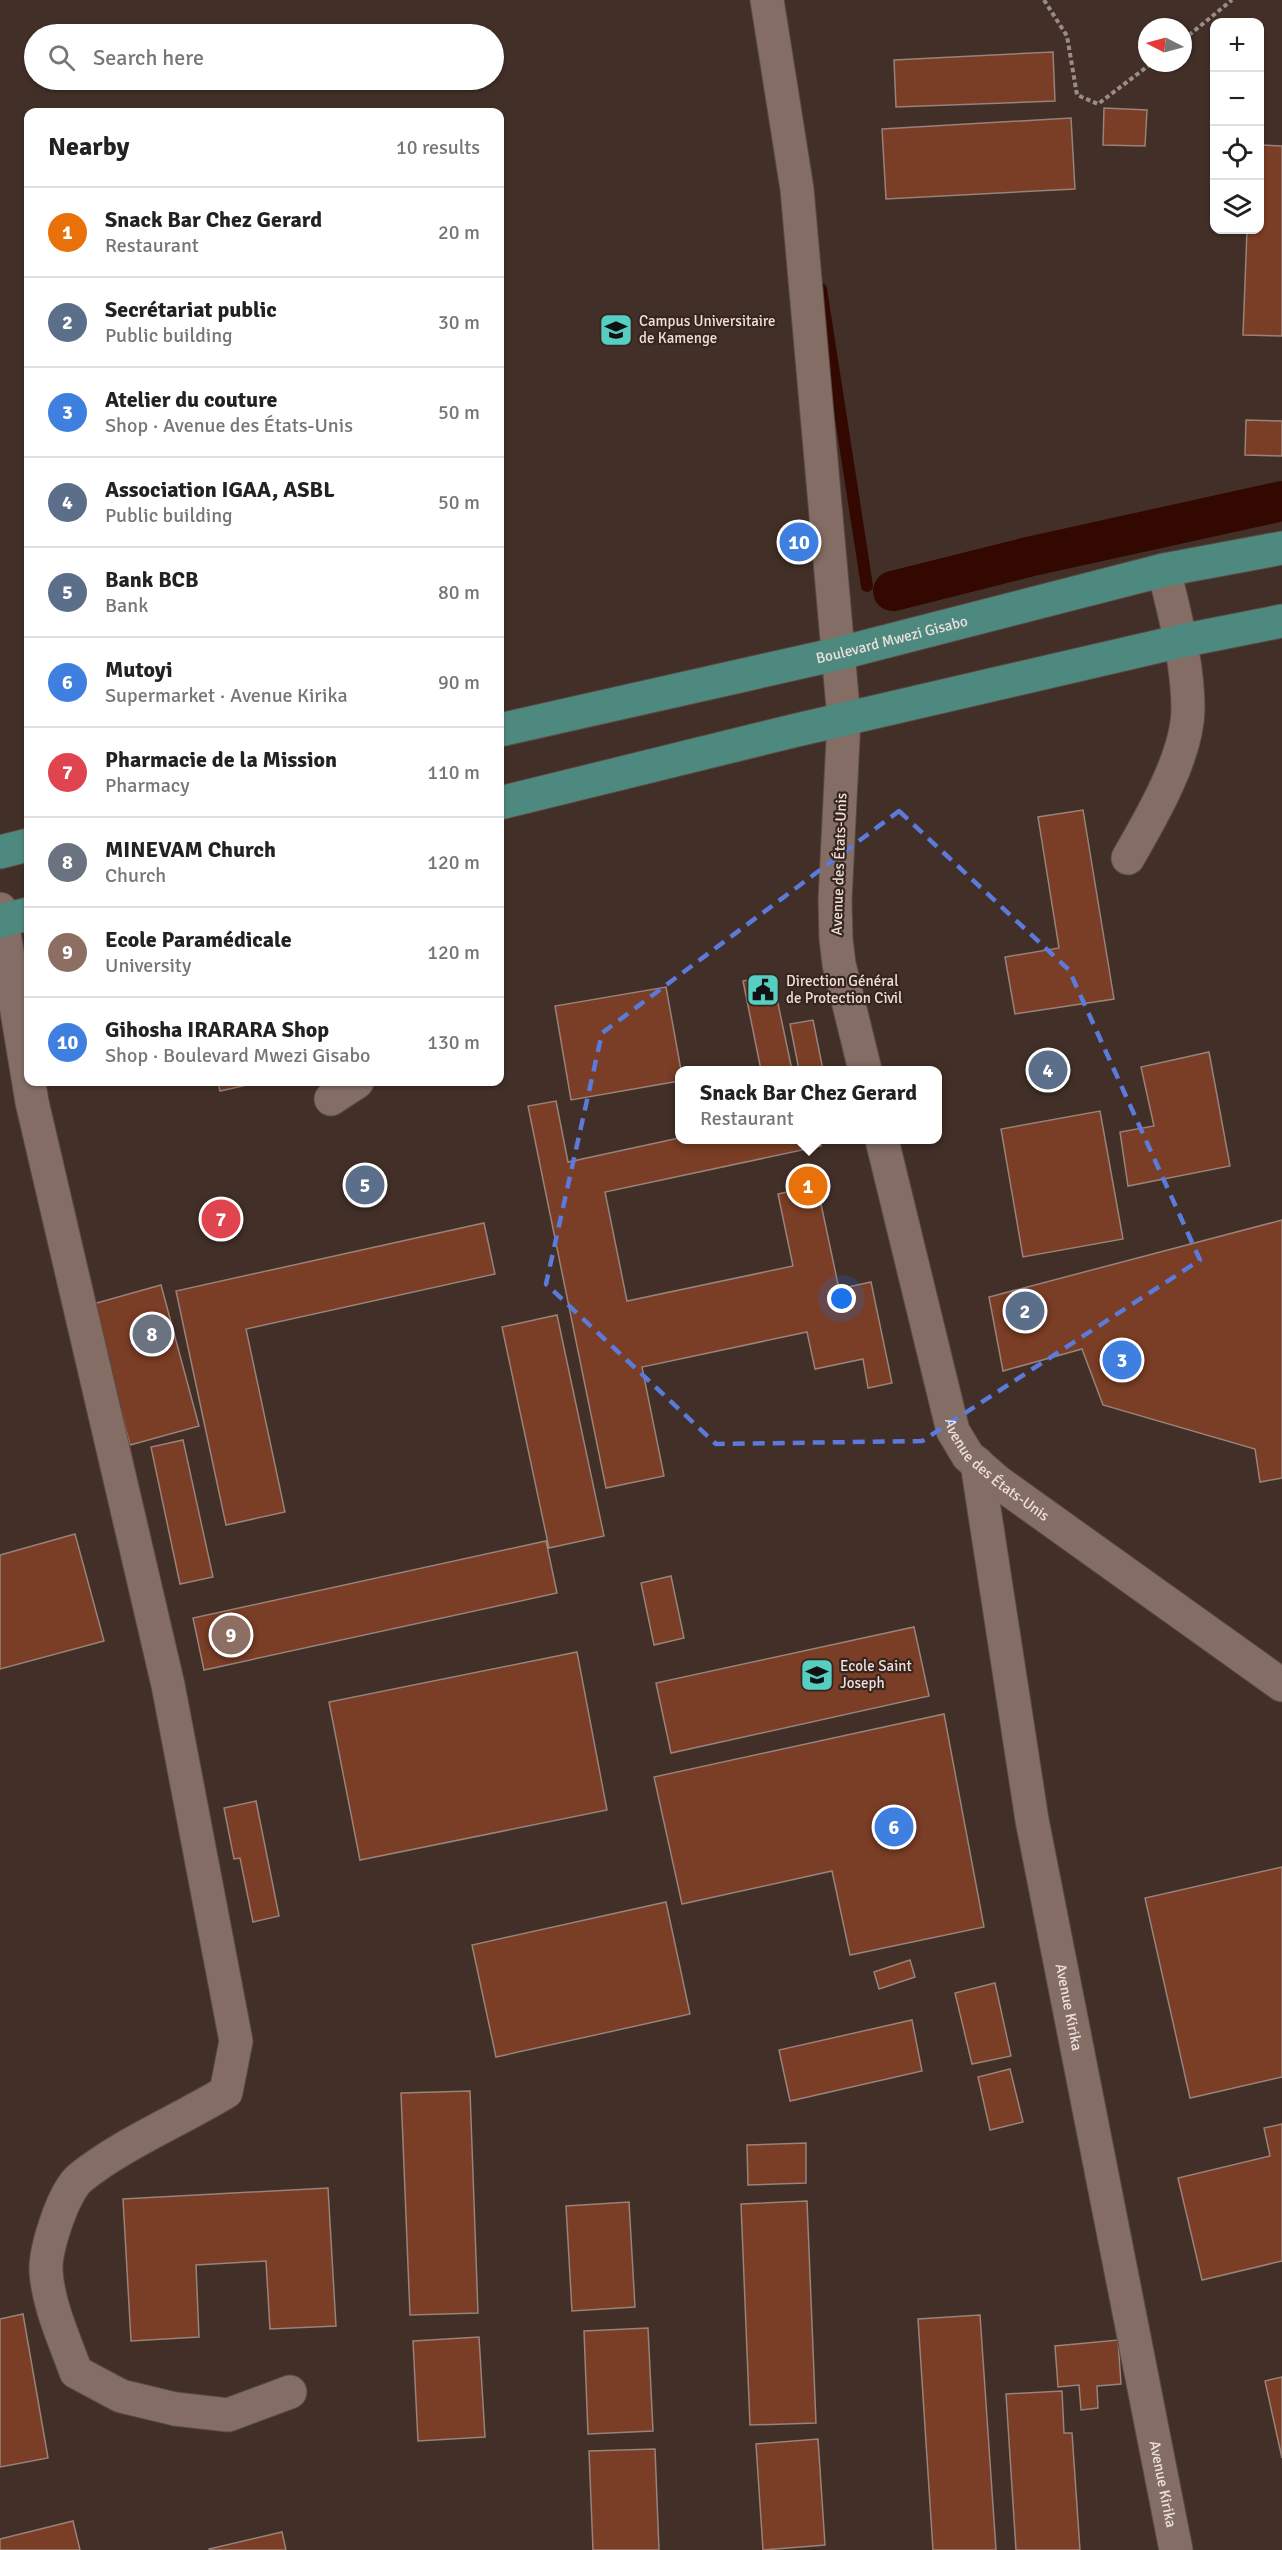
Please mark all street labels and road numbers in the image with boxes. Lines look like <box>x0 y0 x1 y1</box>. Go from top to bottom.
street label: Boulevard Mwezi Gisabo <box>814 612 970 667</box>
street label: Avenue des États-Unis <box>827 792 850 936</box>
street label: Avenue des États-Unis <box>941 1416 1053 1525</box>
street label: Avenue Kirika <box>1052 1962 1086 2052</box>
street label: Avenue Kirika <box>1146 2439 1180 2529</box>

